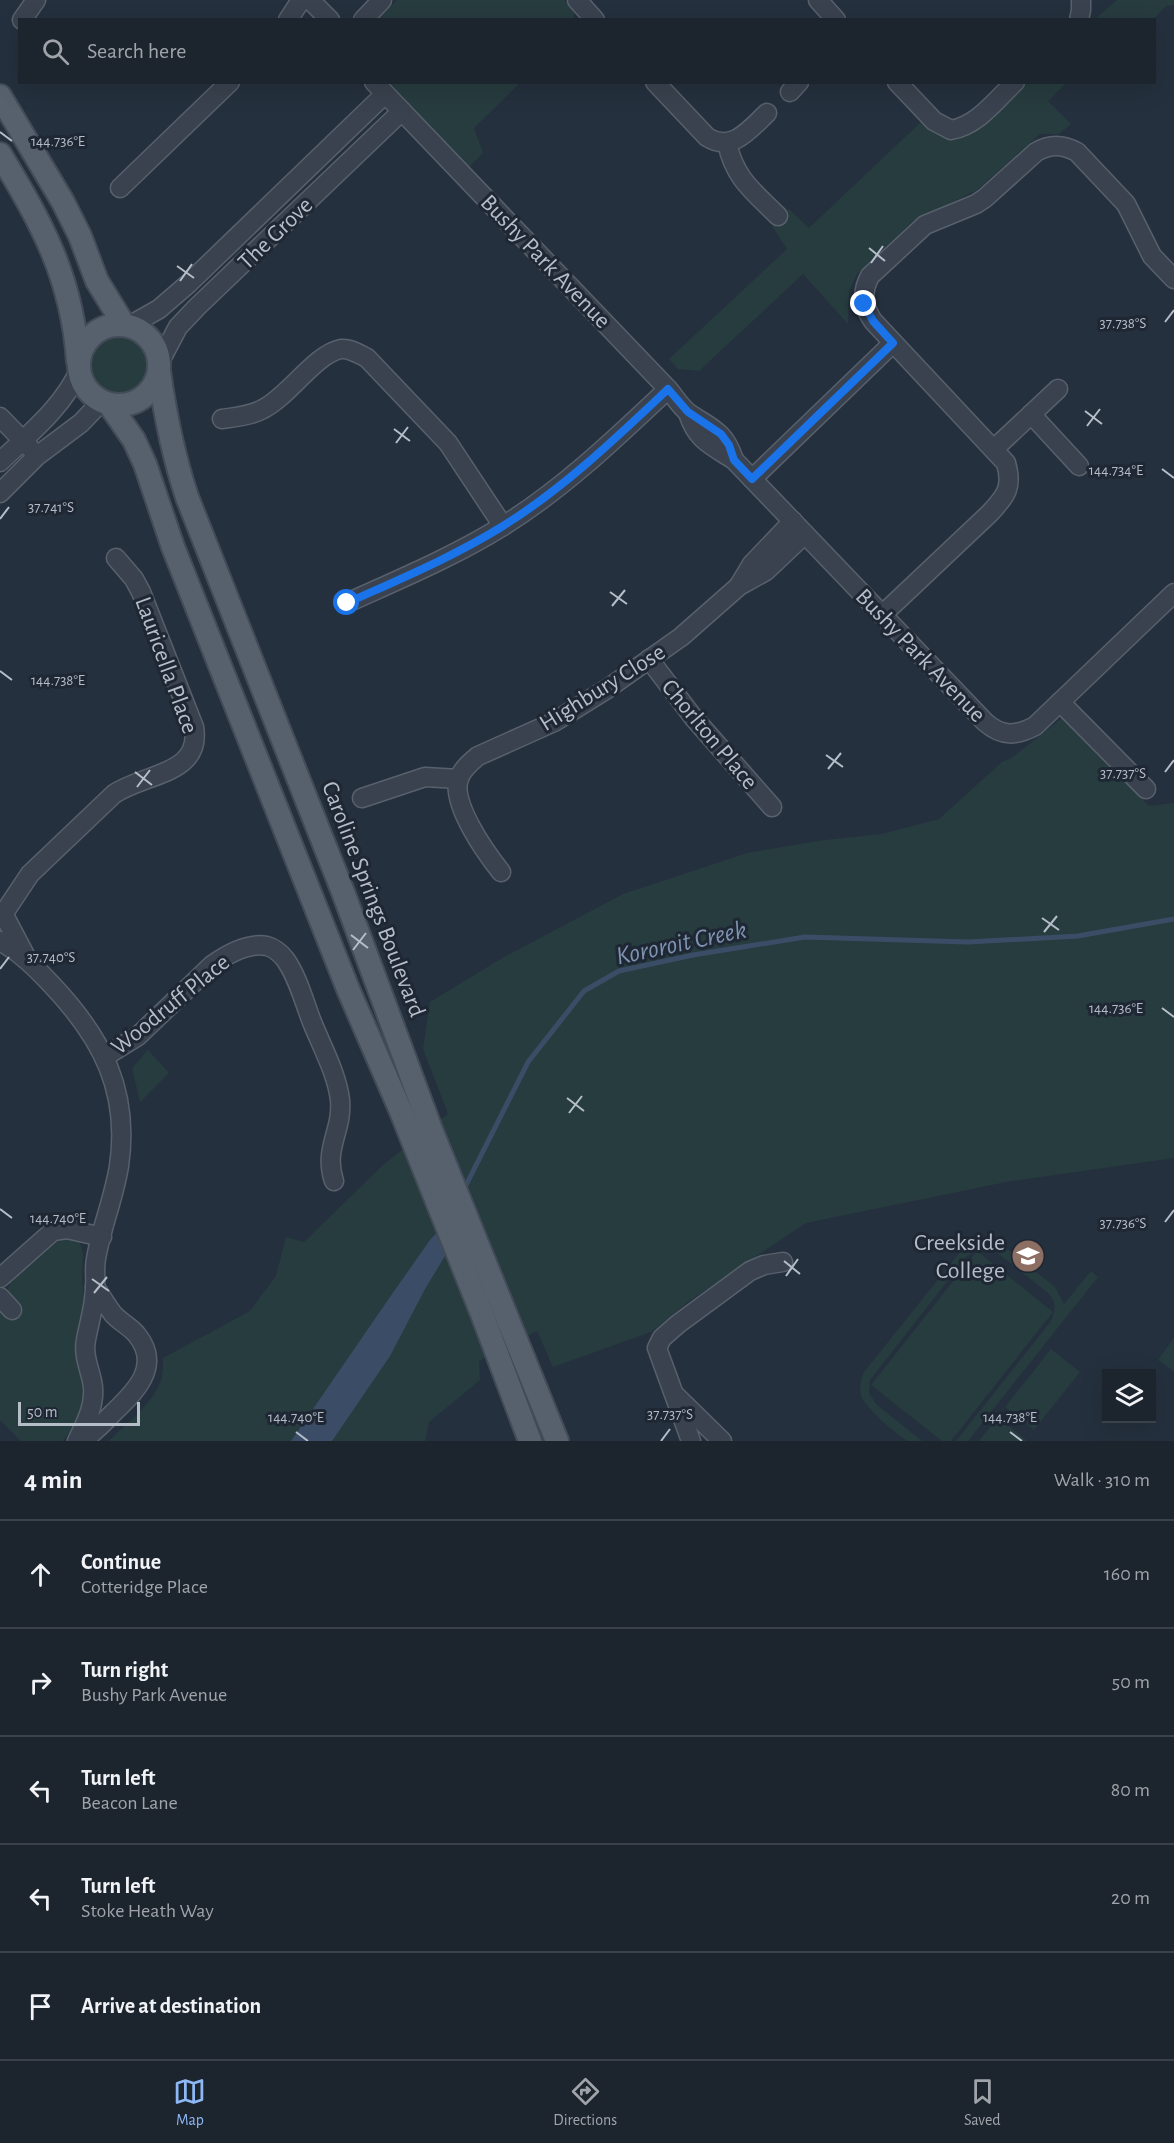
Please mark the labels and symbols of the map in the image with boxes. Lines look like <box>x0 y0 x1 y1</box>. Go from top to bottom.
text: 144.736°E <box>31 134 85 149</box>
street label: Bushy Park Avenue <box>476 190 615 333</box>
street label: The Grove <box>234 193 317 275</box>
route end <box>850 290 876 316</box>
text: 37.738°S <box>1100 316 1146 331</box>
text: 144.734°E <box>1089 463 1143 478</box>
text: 37.741°S <box>28 500 74 515</box>
street label: Bushy Park Avenue <box>851 584 990 727</box>
route start <box>333 589 359 615</box>
street label: Lauricella Place <box>130 594 202 737</box>
street label: Highbury Close <box>535 640 670 736</box>
text: 144.738°E <box>31 673 85 688</box>
street label: Chorlton Place <box>657 675 762 794</box>
text: 37.737°S <box>1100 766 1146 781</box>
street label: Caroline Springs Boulevard <box>317 778 429 1020</box>
water label: Kororoit Creek <box>614 916 749 969</box>
text: 37.740°S <box>27 950 75 965</box>
street label: Woodruff Place <box>107 950 234 1060</box>
text: 144.736°E <box>1089 1001 1143 1016</box>
text: 144.740°E <box>30 1211 86 1226</box>
text: 37.736°S <box>1100 1216 1146 1231</box>
place label: Creekside College <box>914 1231 1005 1283</box>
school or university icon: Creekside College <box>1010 1238 1046 1274</box>
scale bar <box>18 1399 140 1426</box>
text: 37.737°S <box>647 1407 693 1422</box>
text: 144.740°E <box>268 1410 324 1425</box>
text: 144.738°E <box>983 1410 1037 1425</box>

